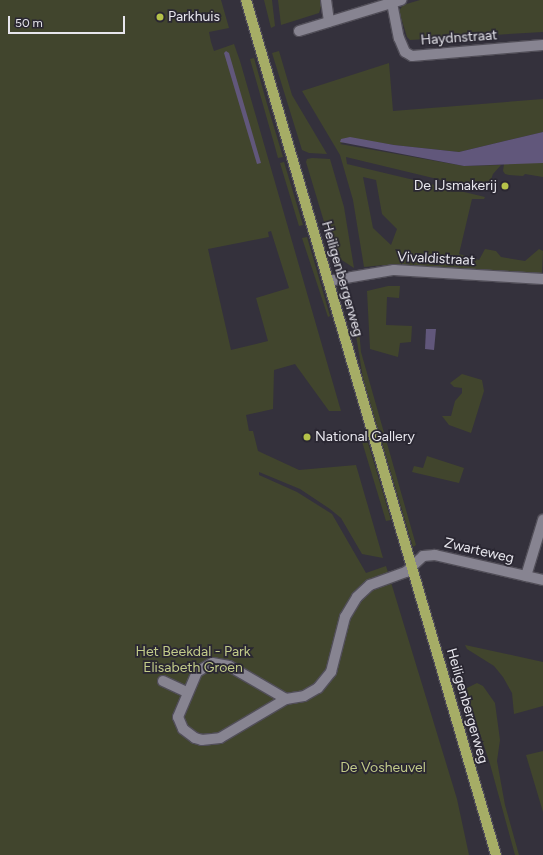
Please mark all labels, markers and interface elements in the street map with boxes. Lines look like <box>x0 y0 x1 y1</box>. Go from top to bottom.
scale bar <box>10 8 127 34</box>
place label: Parkhuis <box>168 9 220 25</box>
marker: Parkhuis <box>155 12 165 22</box>
text: 50 m <box>15 16 43 30</box>
street label: Haydnstraat <box>420 27 498 49</box>
place label: De IJsmakerij <box>414 178 497 194</box>
marker: De IJsmakerij <box>500 181 510 191</box>
street label: Heiligenbergerweg <box>317 219 367 339</box>
street label: Vivaldistraat <box>397 249 475 269</box>
place label: National Gallery <box>315 429 415 445</box>
marker: National Gallery <box>302 432 312 442</box>
street label: Zwarteweg <box>442 535 516 567</box>
park label: Het Beekdal - Park Elisabeth Groen <box>135 644 251 676</box>
street label: Heiligenbergerweg <box>442 646 492 766</box>
park label: De Vosheuvel <box>340 760 426 776</box>

